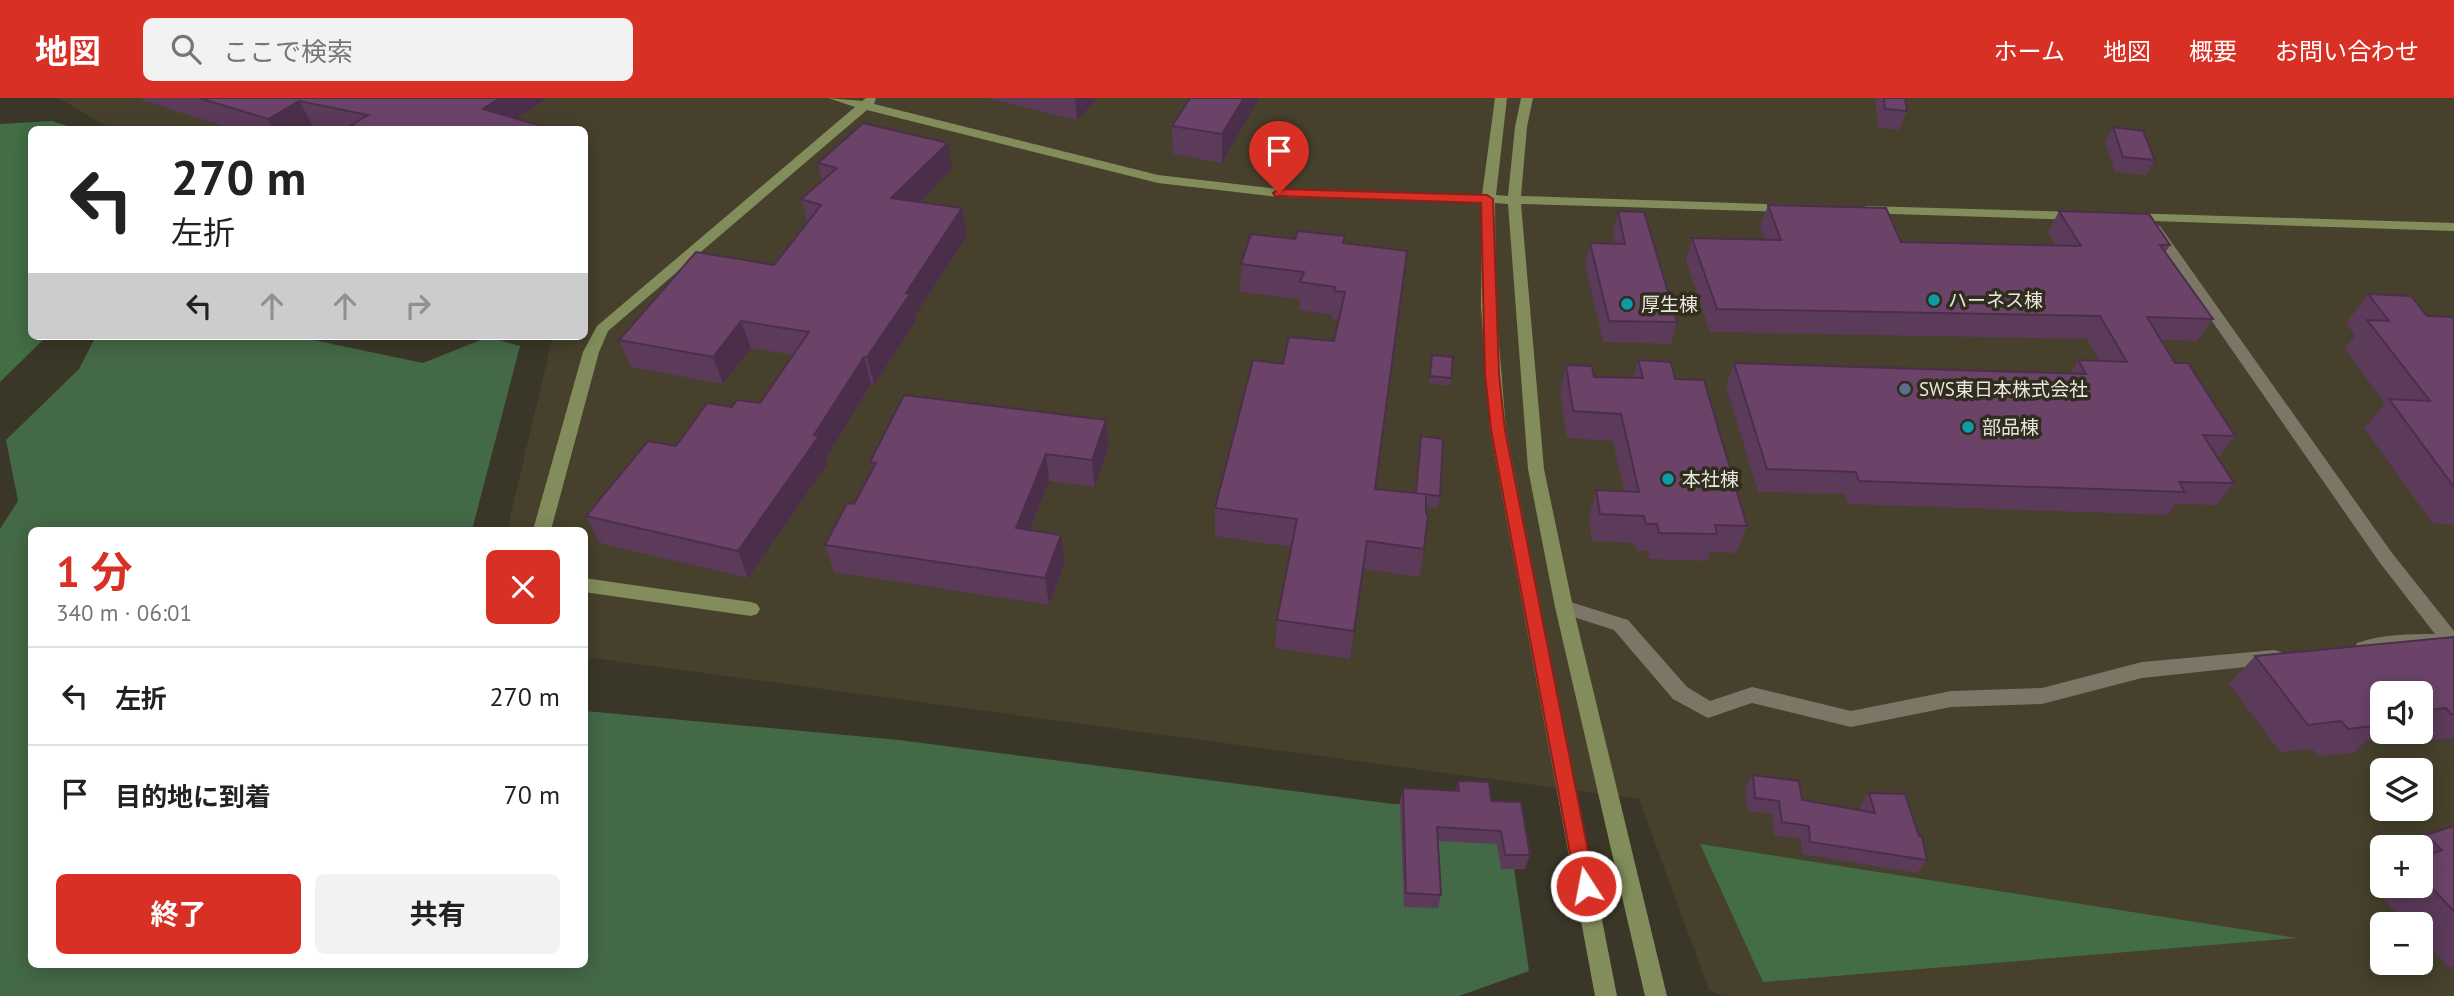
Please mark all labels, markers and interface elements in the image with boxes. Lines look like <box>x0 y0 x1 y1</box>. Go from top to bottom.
search box <box>143 18 633 81</box>
text: 地図 <box>35 29 101 72</box>
icon: search <box>167 30 205 68</box>
text: ここで検索 <box>223 35 353 68</box>
text: ホーム <box>1994 36 2065 67</box>
text: 地図 <box>2103 36 2151 67</box>
text: 概要 <box>2189 36 2237 67</box>
text: お問い合わせ <box>2275 36 2419 67</box>
pin <box>1249 121 1309 193</box>
icon: arrive <box>1260 132 1298 170</box>
text: 270 m <box>171 145 306 209</box>
icon: left <box>56 154 147 245</box>
text: 左折 <box>171 211 235 253</box>
icon: left <box>180 287 218 325</box>
icon: ahead <box>253 287 291 325</box>
icon: ahead <box>326 287 364 325</box>
icon: right <box>399 287 437 325</box>
place label: ハーネス棟 <box>1948 288 2043 312</box>
place label: 厚生棟 <box>1641 292 1698 316</box>
marker: ハーネス棟 <box>1926 292 1942 308</box>
marker: 厚生棟 <box>1619 296 1635 312</box>
place label: SWS東日本株式会社 <box>1919 377 2088 401</box>
marker: SWS東日本株式会社 <box>1897 381 1913 397</box>
place label: 部品棟 <box>1982 415 2039 439</box>
marker: 部品棟 <box>1960 419 1976 435</box>
place label: 本社棟 <box>1682 467 1739 491</box>
marker: 本社棟 <box>1660 471 1676 487</box>
text: 1 分 <box>56 544 132 599</box>
button: close <box>486 550 560 624</box>
text: 340 m · 06:01 <box>56 598 192 627</box>
icon: left <box>56 677 94 715</box>
text: 270 m <box>489 680 560 713</box>
map controls <box>2370 681 2433 975</box>
button: sound <box>2370 681 2433 744</box>
text: 左折 <box>115 682 167 715</box>
button: layers <box>2370 758 2433 821</box>
icon: arrive <box>56 775 94 813</box>
text: 70 m <box>504 778 560 811</box>
text: 目的地に到着 <box>115 780 271 813</box>
button: + <box>2370 835 2433 898</box>
position arrow <box>1549 849 1623 923</box>
button: 終了 <box>56 874 301 954</box>
button: 共有 <box>315 874 560 954</box>
button: − <box>2370 912 2433 975</box>

